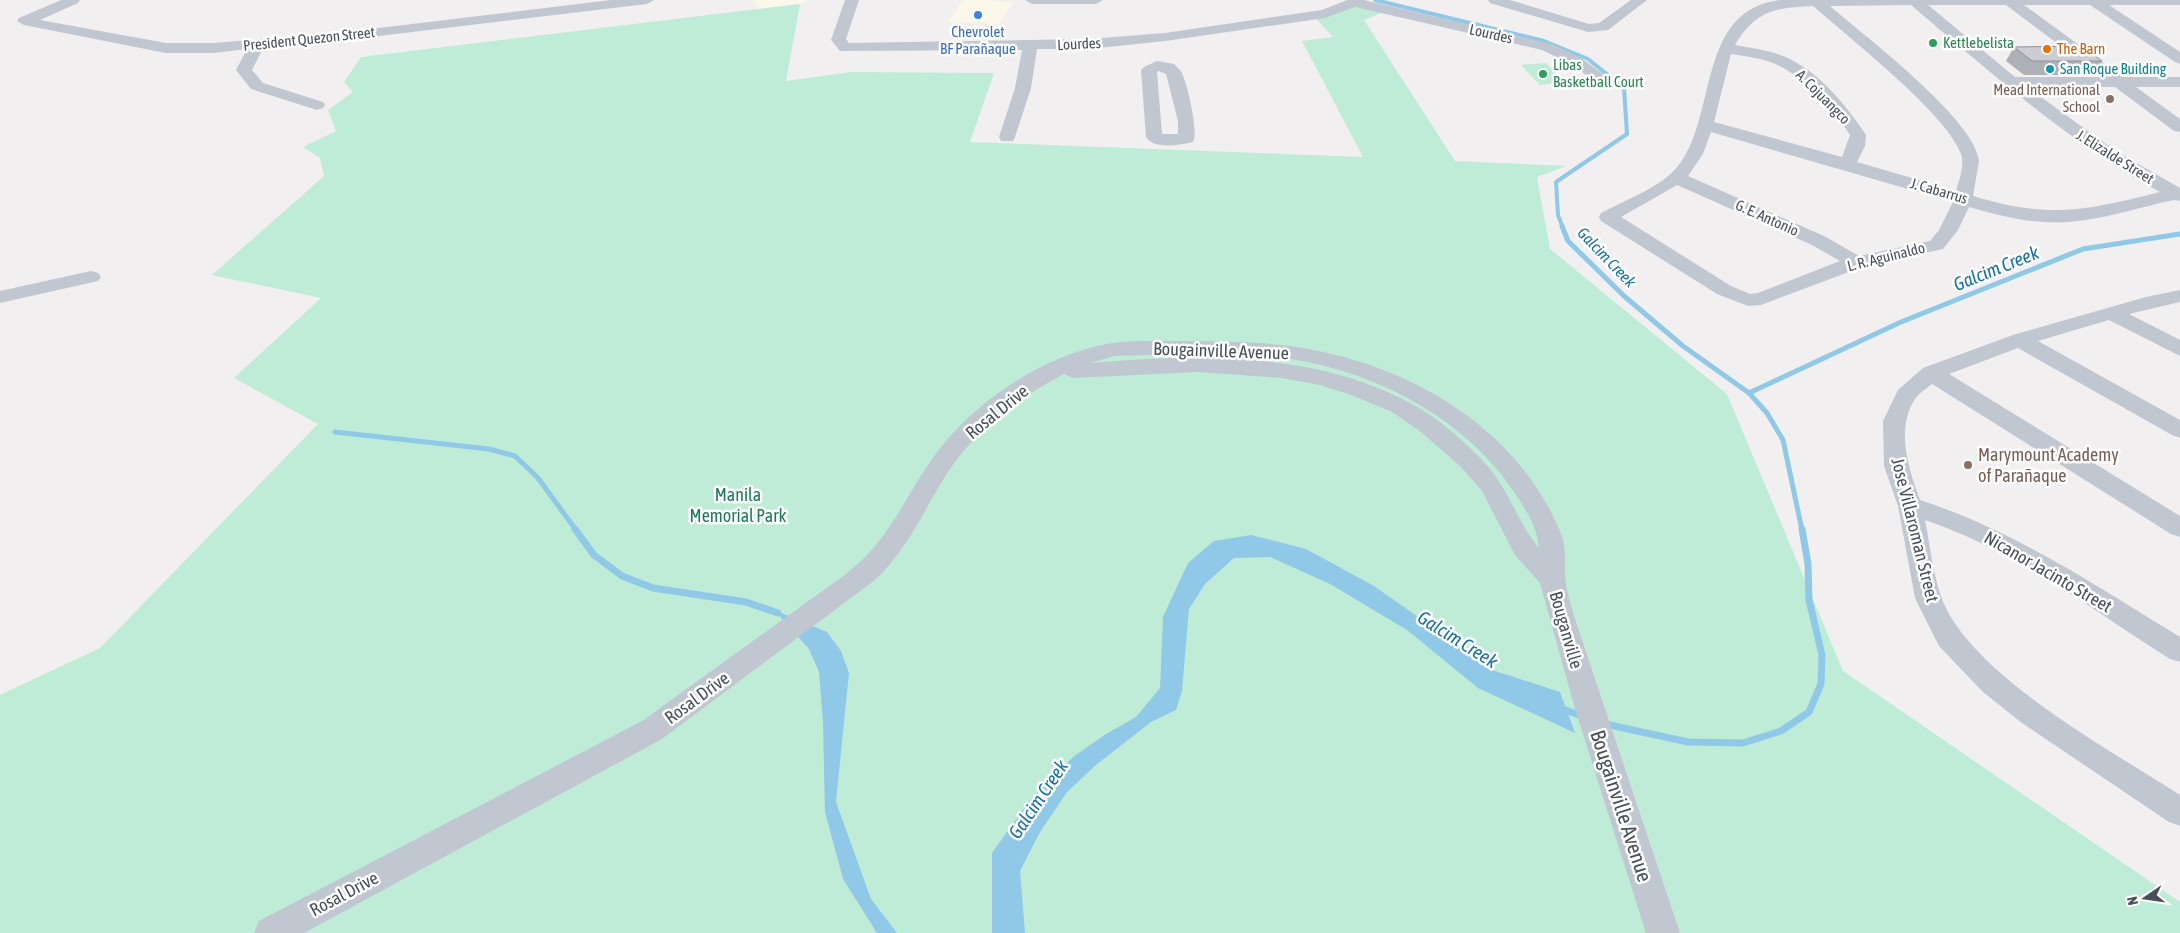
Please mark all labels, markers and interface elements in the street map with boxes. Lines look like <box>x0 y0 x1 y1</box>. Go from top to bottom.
marker: Chevrolet BF Parañaque <box>972 9 984 21</box>
street label: Lourdes <box>1468 20 1514 47</box>
street label: President Quezon Street <box>242 23 376 54</box>
place label: Chevrolet BF Parañaque <box>940 23 1016 57</box>
street label: Lourdes <box>1057 34 1101 53</box>
place label: Kettlebelista <box>1943 34 2014 51</box>
marker: Kettlebelista <box>1927 37 1939 49</box>
place label: The Barn <box>2057 40 2105 57</box>
marker: The Barn <box>2041 43 2053 55</box>
place label: Libas Basketball Court <box>1553 56 1644 90</box>
place label: San Roque Building <box>2060 60 2167 77</box>
marker: San Roque Building <box>2044 63 2056 75</box>
street label: A. Cojuangco <box>1793 66 1854 127</box>
marker: Libas Basketball Court <box>1537 68 1549 80</box>
place label: Mead International School <box>1993 81 2100 115</box>
marker: Mead International School <box>2104 93 2116 105</box>
street label: J. Elizalde Street <box>2073 126 2157 187</box>
street label: J. Cabarrus <box>1909 174 1970 207</box>
street label: G. E. Antonio <box>1733 196 1801 239</box>
water label: Galcim Creek <box>1574 223 1641 291</box>
street label: L. R. Aguinaldo <box>1845 239 1927 274</box>
water label: Galcim Creek <box>1950 241 2043 295</box>
street label: Bougainville Avenue <box>1153 338 1289 363</box>
street label: Rosal Drive <box>961 380 1032 443</box>
place label: Marymount Academy of Parañaque <box>1978 444 2119 486</box>
street label: Jose Villaroman Street <box>1887 456 1944 604</box>
marker: Marymount Academy of Parañaque <box>1962 459 1974 471</box>
park label: Manila Memorial Park <box>690 484 786 526</box>
street label: Nicanor Jacinto Street <box>1981 527 2116 617</box>
street label: Bouganville <box>1545 589 1587 671</box>
water label: Galcim Creek <box>1414 606 1503 673</box>
street label: Rosal Drive <box>660 667 733 728</box>
street label: Bougainville Avenue <box>1586 727 1658 885</box>
water label: Galcim Creek <box>1004 755 1073 843</box>
street label: Rosal Drive <box>306 867 382 920</box>
north arrow <box>2120 873 2170 923</box>
text: N <box>2124 895 2141 907</box>

